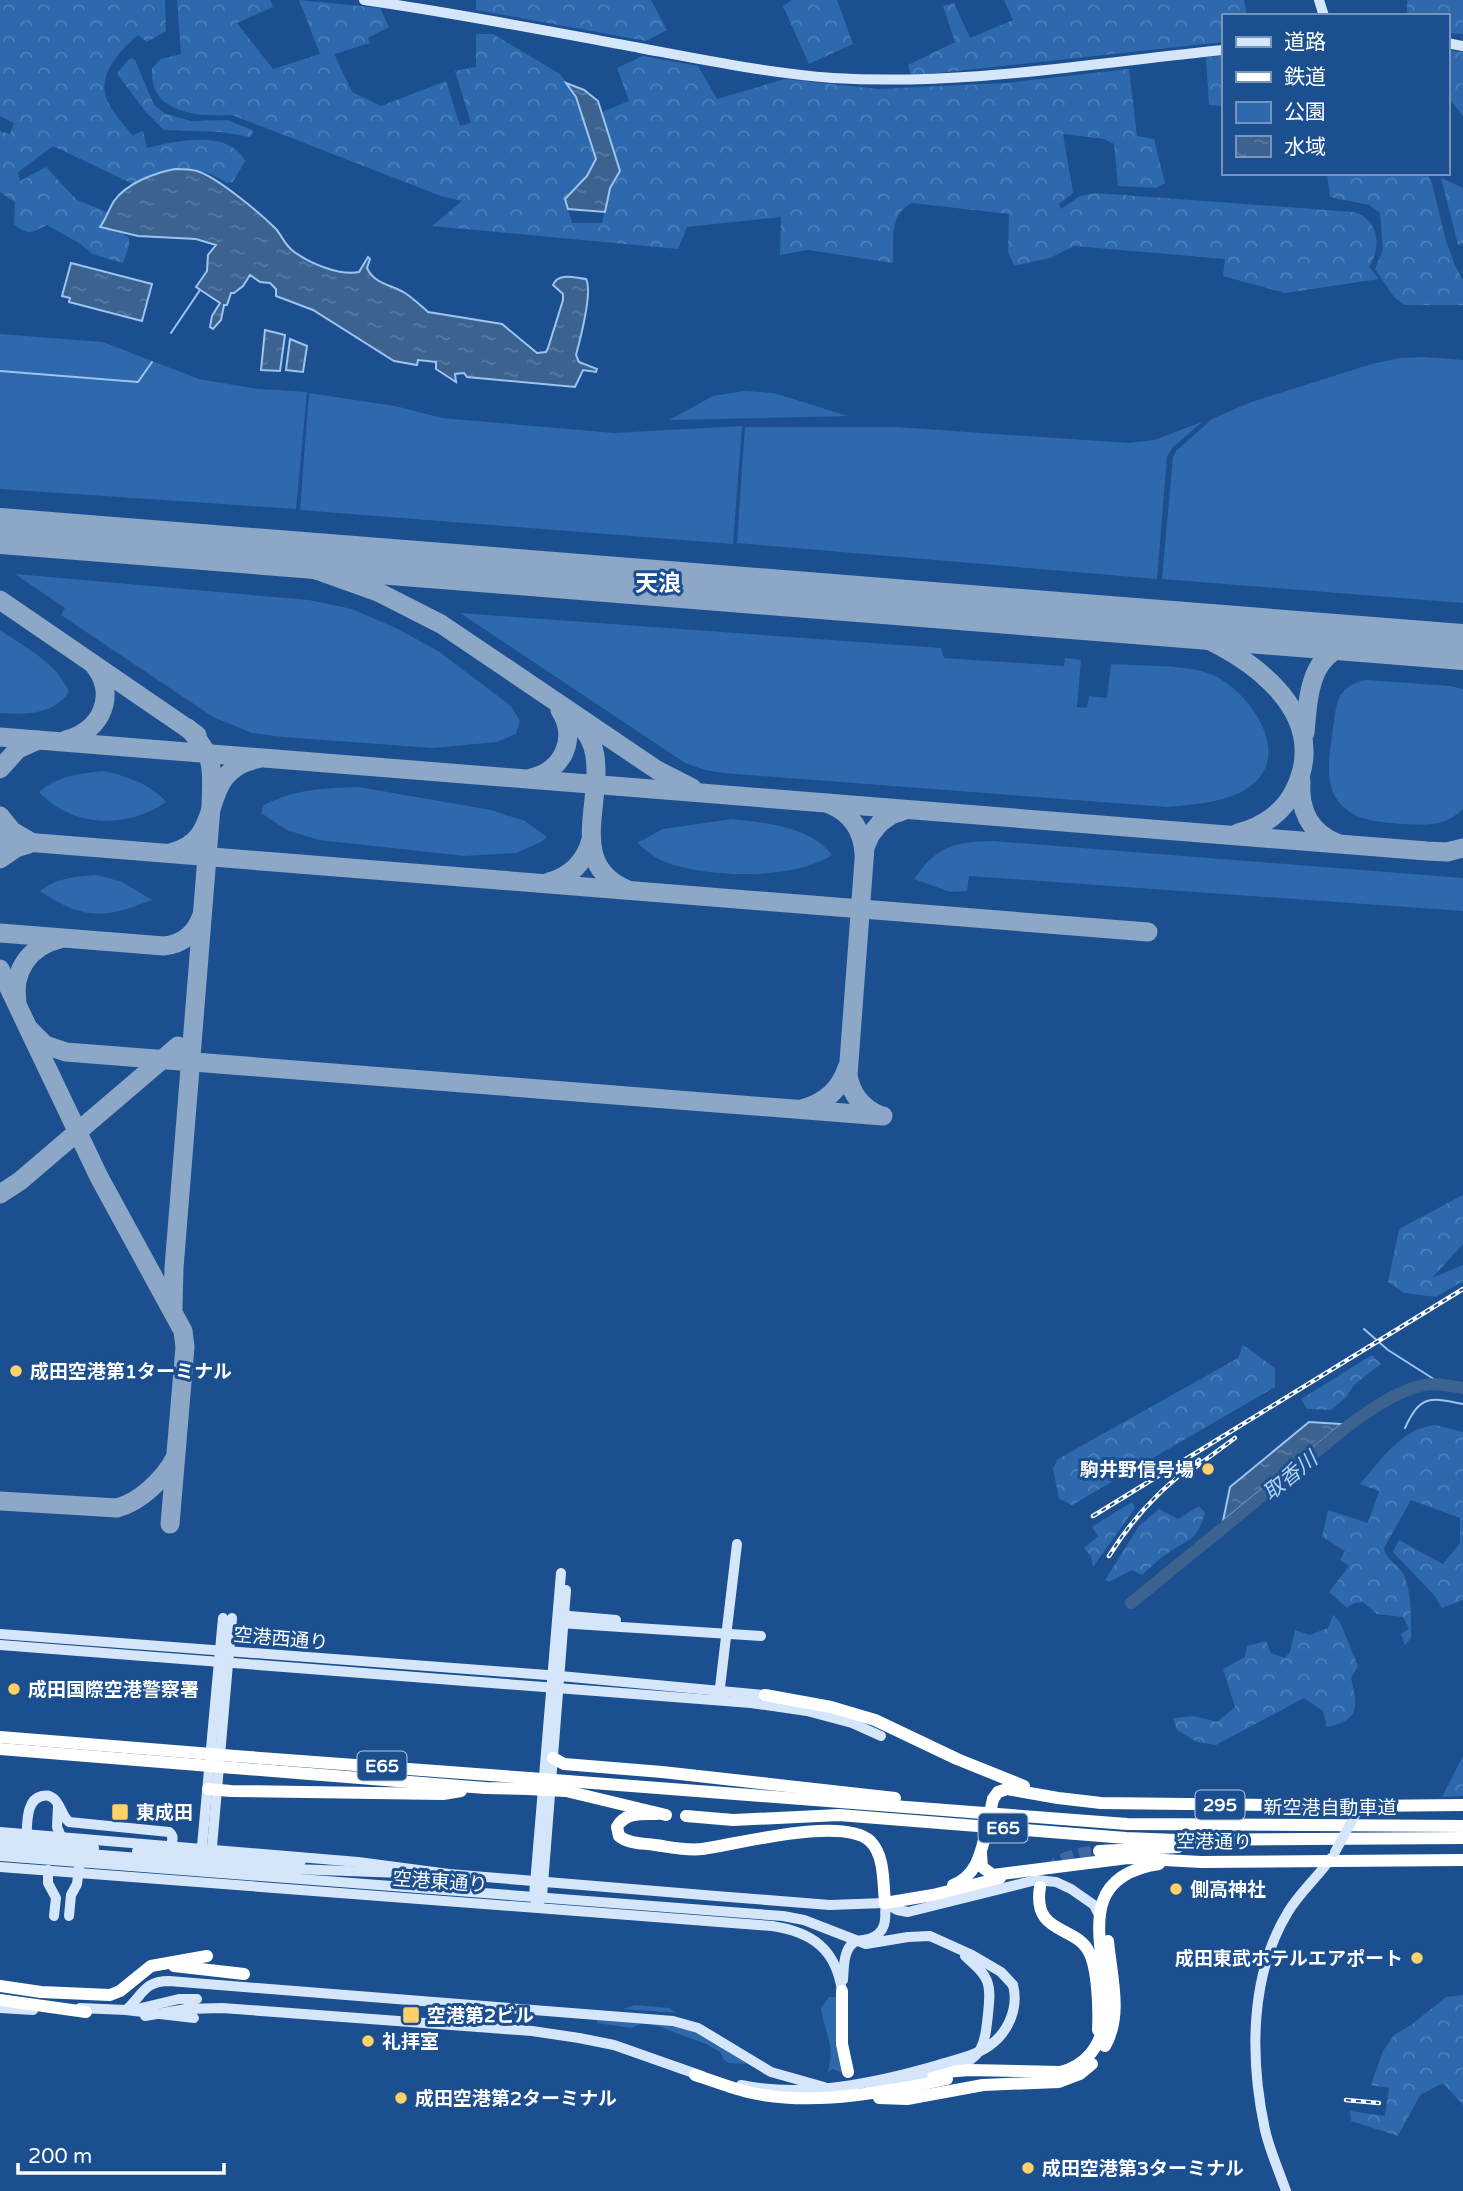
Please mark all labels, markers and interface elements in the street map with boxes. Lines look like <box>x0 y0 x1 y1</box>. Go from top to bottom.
legend <box>1222 14 1449 175</box>
text: 道路 <box>1284 30 1326 55</box>
text: 鉄道 <box>1284 65 1326 90</box>
text: 公園 <box>1284 100 1326 125</box>
text: 水域 <box>1284 135 1326 160</box>
district label: 天浪 <box>635 570 681 598</box>
place label: 成田空港第1ターミナル <box>30 1361 232 1383</box>
marker: 成田空港第1ターミナル <box>8 1363 24 1379</box>
water label: 取香川 <box>1258 1446 1324 1506</box>
place label: 駒井野信号場 <box>1080 1459 1194 1481</box>
marker: 駒井野信号場 <box>1200 1461 1216 1477</box>
street label: 空港西通り <box>233 1624 329 1654</box>
place label: 成田国際空港警察署 <box>28 1679 199 1701</box>
marker: 成田国際空港警察署 <box>6 1681 22 1697</box>
road number: E65 <box>358 1751 406 1780</box>
road number: 295 <box>1196 1790 1244 1819</box>
street label: 新空港自動車道 <box>1263 1797 1397 1819</box>
marker: 東成田 <box>110 1802 130 1822</box>
place label: 東成田 <box>136 1802 193 1824</box>
road number: E65 <box>978 1814 1028 1842</box>
street label: 空港通り <box>1176 1830 1252 1854</box>
street label: 空港東通り <box>392 1868 488 1896</box>
place label: 側高神社 <box>1190 1879 1266 1901</box>
marker: 側高神社 <box>1168 1881 1184 1897</box>
place label: 成田東武ホテルエアポート <box>1175 1948 1403 1970</box>
marker: 成田東武ホテルエアポート <box>1409 1950 1425 1966</box>
marker: 空港第2ビル <box>401 2005 421 2025</box>
place label: 空港第2ビル <box>427 2005 534 2027</box>
place label: 礼拝室 <box>382 2031 439 2053</box>
marker: 礼拝室 <box>360 2033 376 2049</box>
place label: 成田空港第2ターミナル <box>415 2088 617 2110</box>
marker: 成田空港第2ターミナル <box>393 2090 409 2106</box>
scale bar <box>18 2132 224 2176</box>
text: 200 m <box>28 2144 92 2169</box>
place label: 成田空港第3ターミナル <box>1042 2158 1244 2180</box>
marker: 成田空港第3ターミナル <box>1020 2160 1036 2176</box>

